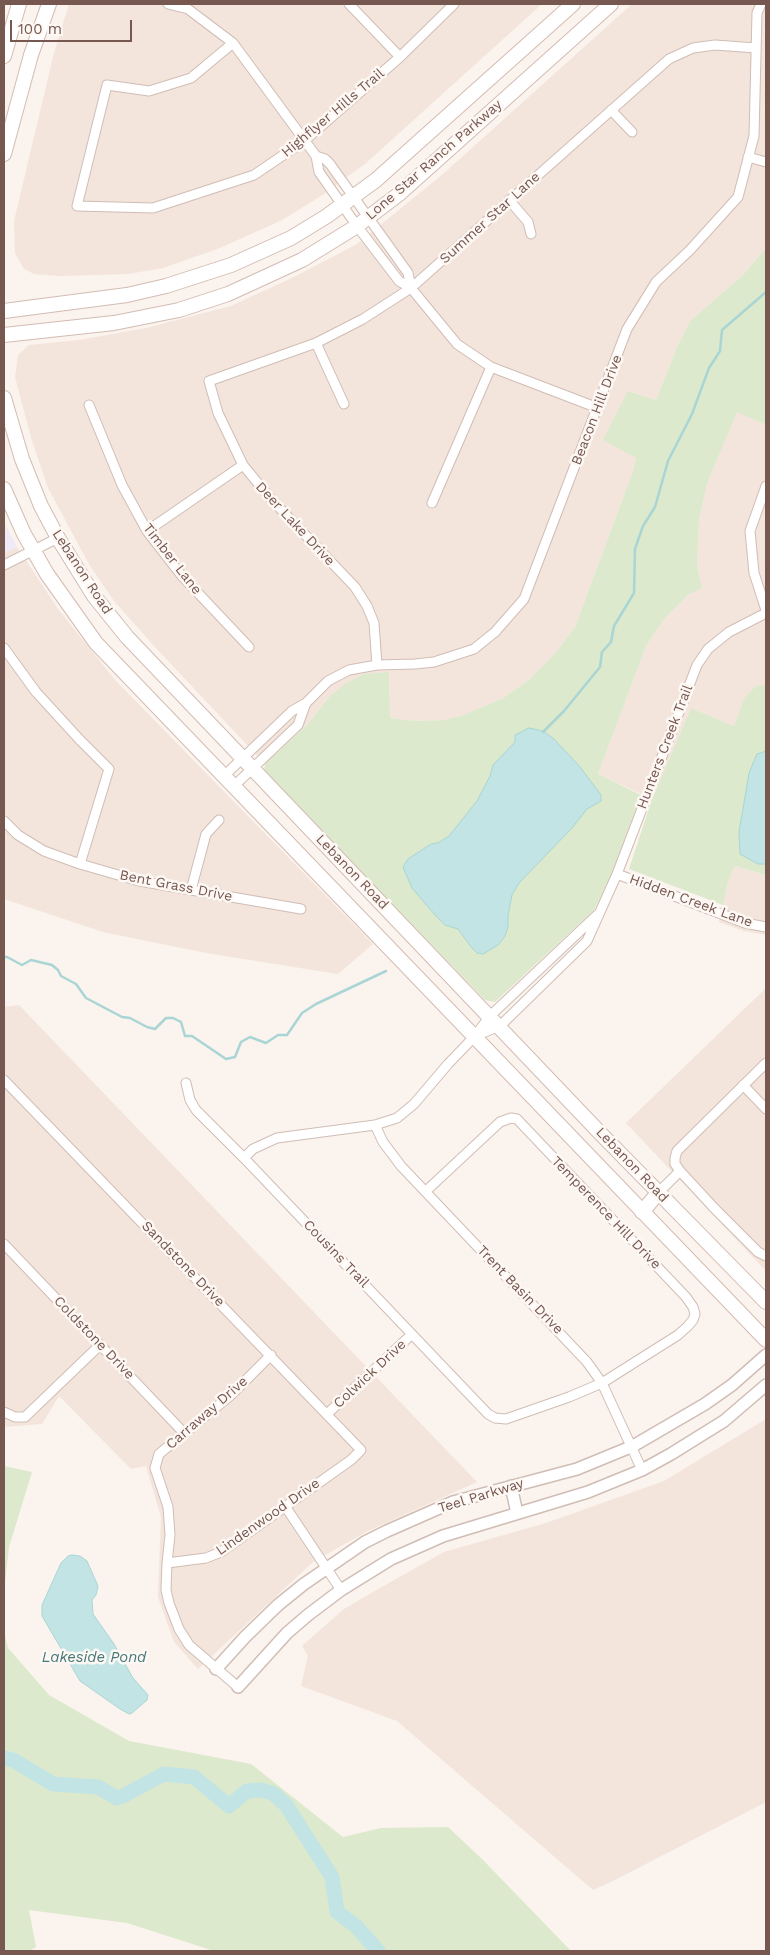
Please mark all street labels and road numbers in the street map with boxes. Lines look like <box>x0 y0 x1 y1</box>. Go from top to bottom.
street label: Highflyer Hills Trail <box>278 65 388 161</box>
street label: Lone Star Ranch Parkway <box>362 96 506 224</box>
street label: Summer Star Lane <box>436 169 544 267</box>
street label: Beacon Hill Drive <box>568 352 626 468</box>
street label: Deer Lake Drive <box>252 479 338 569</box>
street label: Timber Lane <box>139 520 205 598</box>
street label: Lebanon Road <box>48 526 116 618</box>
street label: Hunters Creek Trail <box>634 682 696 812</box>
street label: Lebanon Road <box>312 831 392 913</box>
street label: Bent Grass Drive <box>118 867 234 905</box>
street label: Hidden Creek Lane <box>627 871 755 931</box>
street label: Lebanon Road <box>592 1124 672 1206</box>
street label: Temperence Hill Drive <box>548 1153 664 1273</box>
street label: Cousins Trail <box>300 1217 372 1291</box>
street label: Sandstone Drive <box>138 1218 228 1310</box>
street label: Trent Basin Drive <box>473 1242 567 1338</box>
street label: Coldstone Drive <box>50 1293 138 1383</box>
street label: Colwick Drive <box>330 1336 410 1412</box>
street label: Carraway Drive <box>163 1373 251 1453</box>
street label: Lindenwood Drive <box>213 1475 323 1559</box>
street label: Teel Parkway <box>436 1475 526 1517</box>

